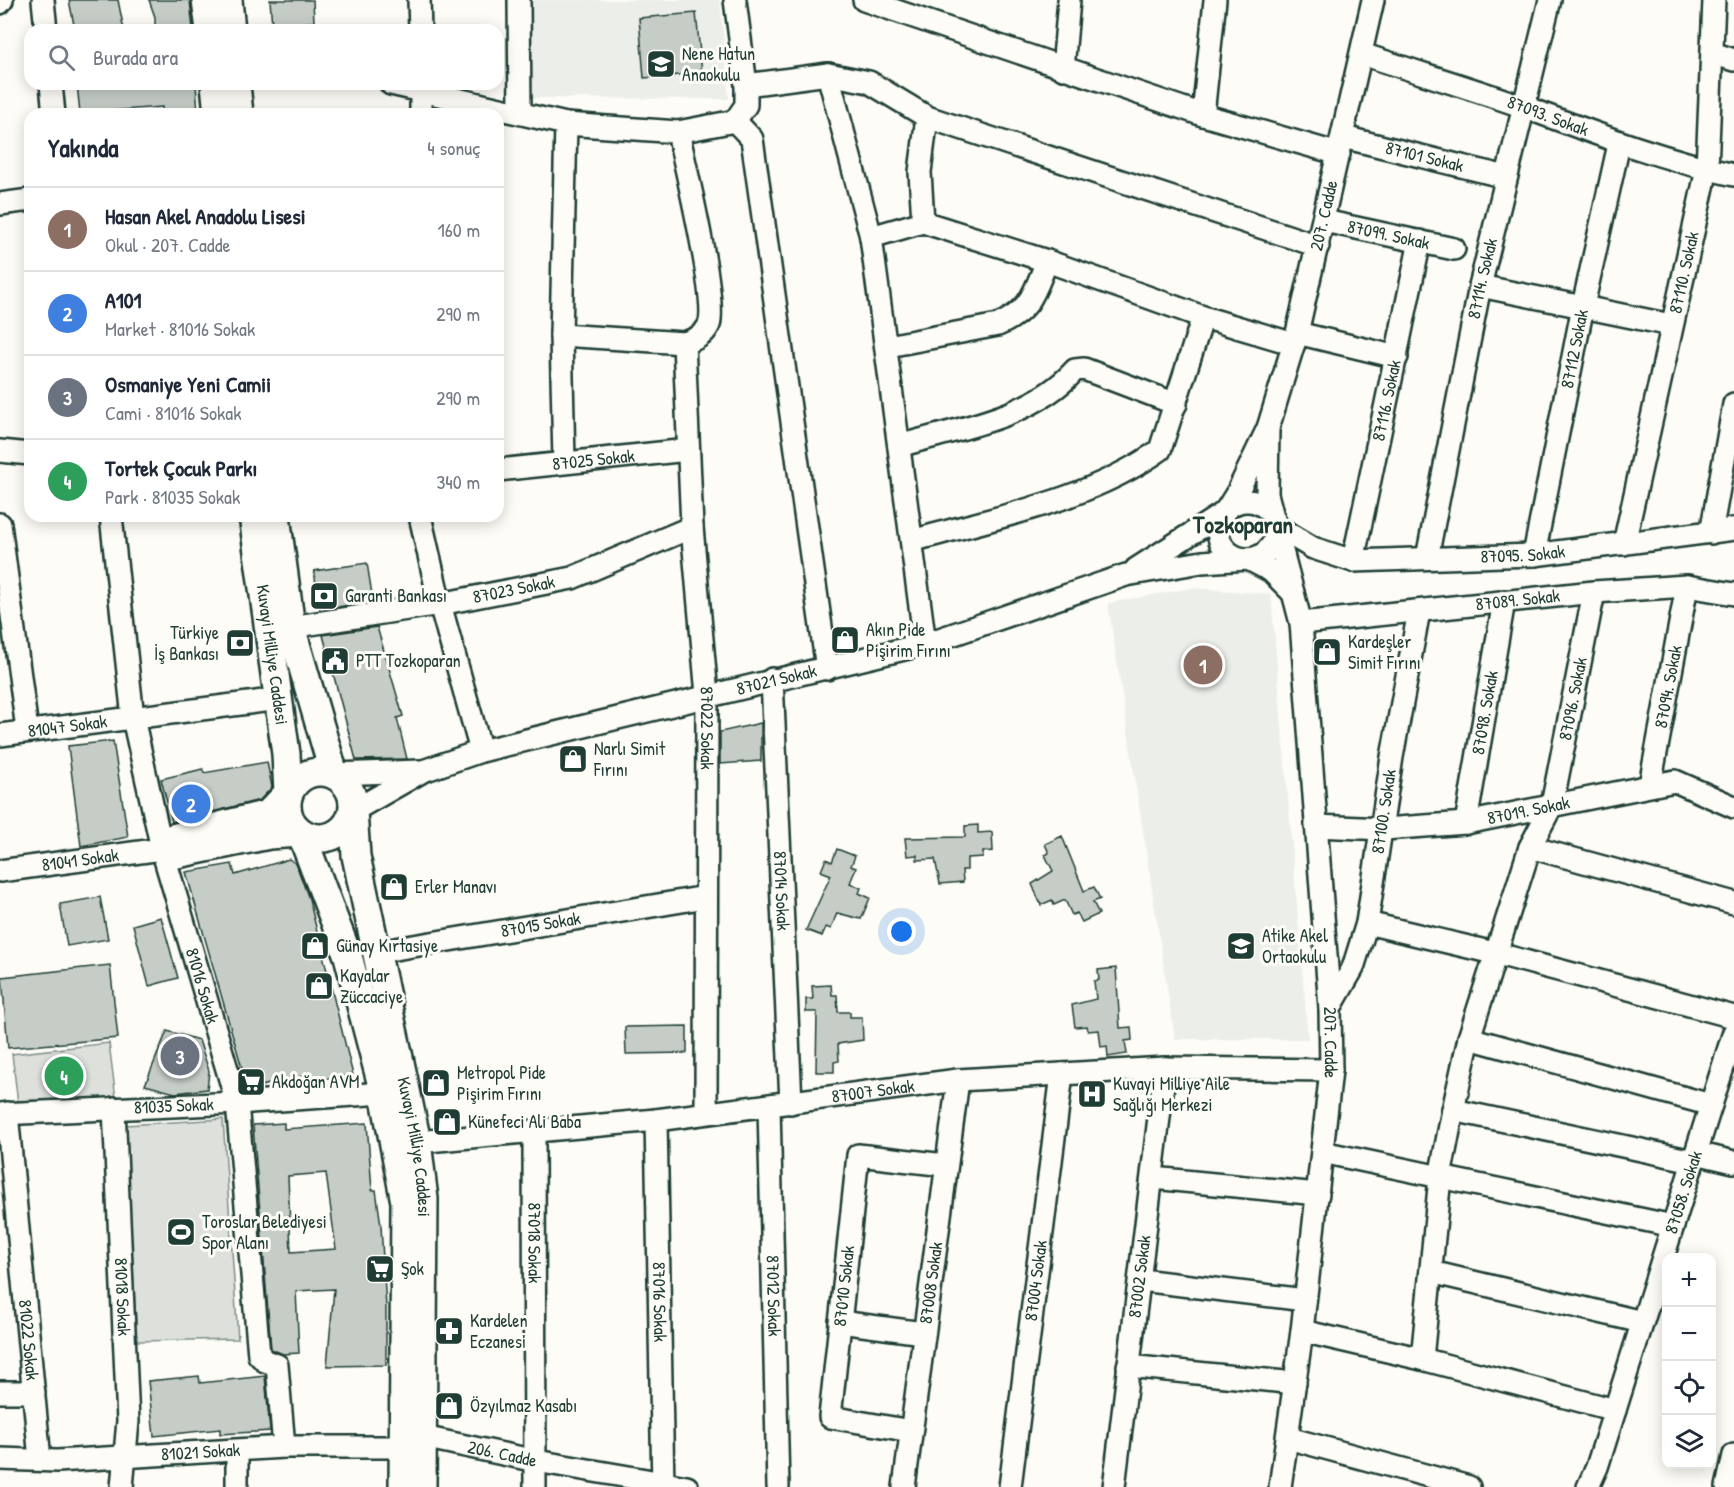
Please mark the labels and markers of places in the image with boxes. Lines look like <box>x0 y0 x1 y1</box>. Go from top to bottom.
place label: Nene Hatun Anaokulu <box>682 41 755 87</box>
school or university icon: Nene Hatun Anaokulu <box>645 48 677 80</box>
bank icon: Garanti Bankası <box>308 580 340 612</box>
place label: Garanti Bankası <box>345 583 447 608</box>
place label: Akın Pide Pişirim Fırını <box>866 617 951 663</box>
place label: Türkiye İş Bankası <box>154 620 219 666</box>
shop icon: Akın Pide Pişirim Fırını <box>829 624 861 656</box>
bank icon: Türkiye İş Bankası <box>224 627 256 659</box>
place label: Kardeşler Simit Fırını <box>1348 629 1421 675</box>
shop icon: Kardeşler Simit Fırını <box>1311 636 1343 668</box>
pin: 1 <box>1184 642 1222 688</box>
public building icon: PTT Tozkoparan <box>319 645 351 677</box>
place label: PTT Tozkoparan <box>356 648 461 673</box>
place label: Narlı Simit Fırını <box>593 736 666 782</box>
shop icon: Narlı Simit Fırını <box>557 743 589 775</box>
pin: 2 <box>172 782 210 826</box>
shop icon: Erler Manavı <box>378 871 410 903</box>
place label: Erler Manavı <box>415 874 497 899</box>
place label: Atike Akel Ortaokulu <box>1262 923 1328 969</box>
shop icon: Günay Kırtasiye <box>299 930 331 962</box>
school or university icon: Atike Akel Ortaokulu <box>1225 930 1257 962</box>
place label: Günay Kırtasiye <box>336 933 438 958</box>
place label: Kayalar Züccaciye <box>340 963 403 1009</box>
shop icon: Kayalar Züccaciye <box>303 970 335 1002</box>
pin: 3 <box>160 1034 200 1078</box>
pin: 4 <box>44 1054 84 1098</box>
place label: Metropol Pide Pişirim Fırını <box>457 1060 546 1106</box>
supermarket icon: Akdoğan AVM <box>235 1066 267 1098</box>
shop icon: Metropol Pide Pişirim Fırını <box>420 1067 452 1099</box>
place label: Akdoğan AVM <box>272 1069 359 1094</box>
place label: Kuvayi Milliye Aile Sağlığı Merkezi <box>1113 1071 1230 1117</box>
hospital icon: Kuvayi Milliye Aile Sağlığı Merkezi <box>1076 1078 1108 1110</box>
shop icon: Künefeci Ali Baba <box>431 1106 463 1138</box>
place label: Künefeci Ali Baba <box>468 1109 581 1134</box>
place label: Toroslar Belediyesi Spor Alanı <box>202 1209 327 1255</box>
sports icon: Toroslar Belediyesi Spor Alanı <box>165 1216 197 1248</box>
supermarket icon: Şok <box>364 1253 396 1285</box>
place label: Şok <box>401 1256 425 1281</box>
place label: Kardelen Eczanesi <box>470 1308 528 1354</box>
pharmacy icon: Kardelen Eczanesi <box>433 1315 465 1347</box>
shop icon: Özyılmaz Kasabı <box>433 1390 465 1422</box>
place label: Özyılmaz Kasabı <box>470 1393 577 1418</box>

